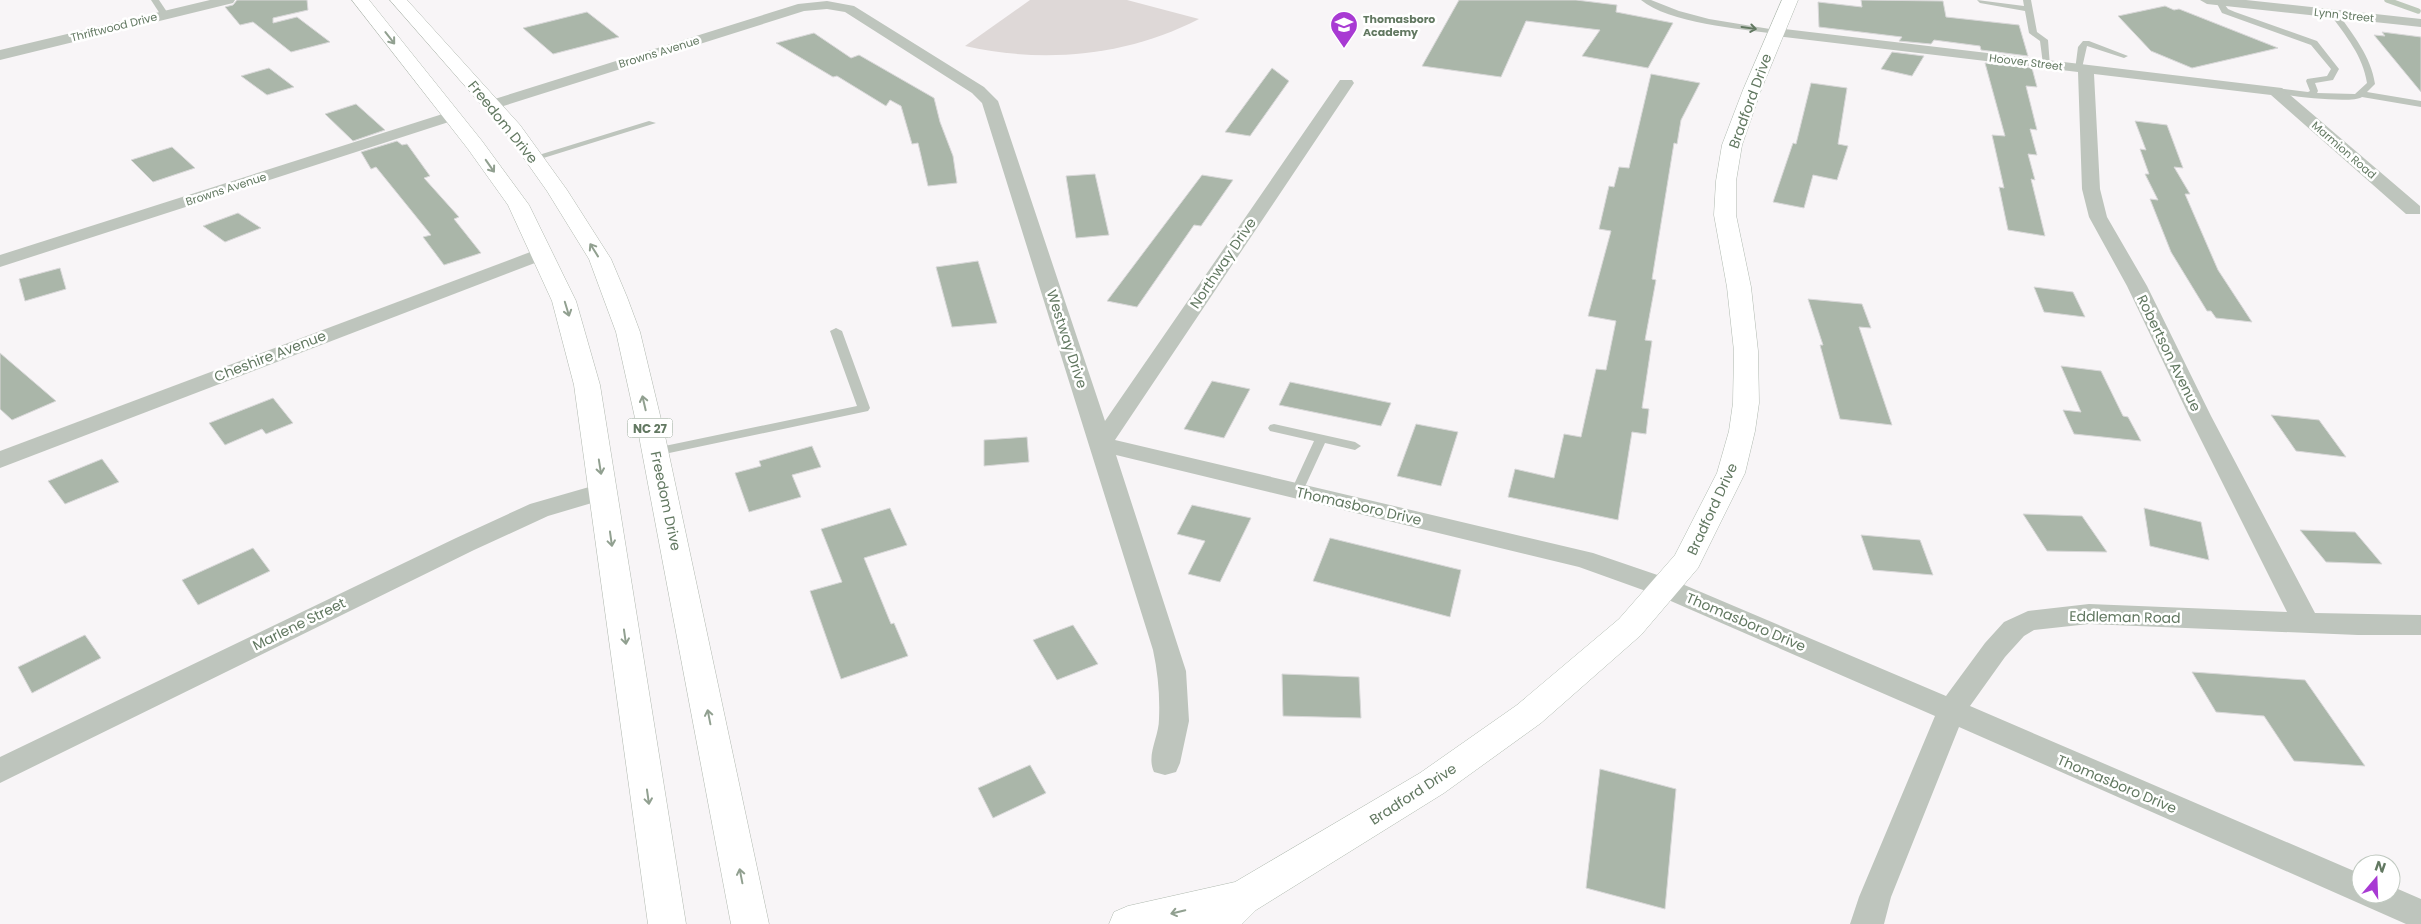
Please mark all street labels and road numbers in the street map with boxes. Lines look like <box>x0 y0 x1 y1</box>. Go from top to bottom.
street label: Lynn Street <box>2313 4 2375 26</box>
street label: Thriftwood Drive <box>69 8 159 45</box>
street label: Browns Avenue <box>617 32 702 72</box>
street label: Bradford Drive <box>1724 50 1777 151</box>
street label: Hoover Street <box>1988 50 2064 74</box>
street label: Freedom Drive <box>463 76 543 168</box>
street label: Marmion Road <box>2308 117 2380 183</box>
street label: Browns Avenue <box>184 168 269 210</box>
street label: Northway Drive <box>1185 213 1261 312</box>
street label: Westway Drive <box>1042 287 1092 391</box>
street label: Robertson Avenue <box>2132 291 2206 415</box>
street label: Cheshire Avenue <box>211 325 329 387</box>
road number: NC 27 <box>628 418 672 438</box>
street label: Freedom Drive <box>646 449 686 553</box>
street label: Bradford Drive <box>1682 459 1742 558</box>
street label: Thomasboro Drive <box>1294 482 1424 530</box>
street label: Thomasboro Drive <box>1683 588 1809 656</box>
street label: Marlene Street <box>249 593 349 655</box>
street label: Eddleman Road <box>2069 606 2181 628</box>
street label: Thomasboro Drive <box>2054 750 2180 818</box>
street label: Bradford Drive <box>1366 758 1461 830</box>

